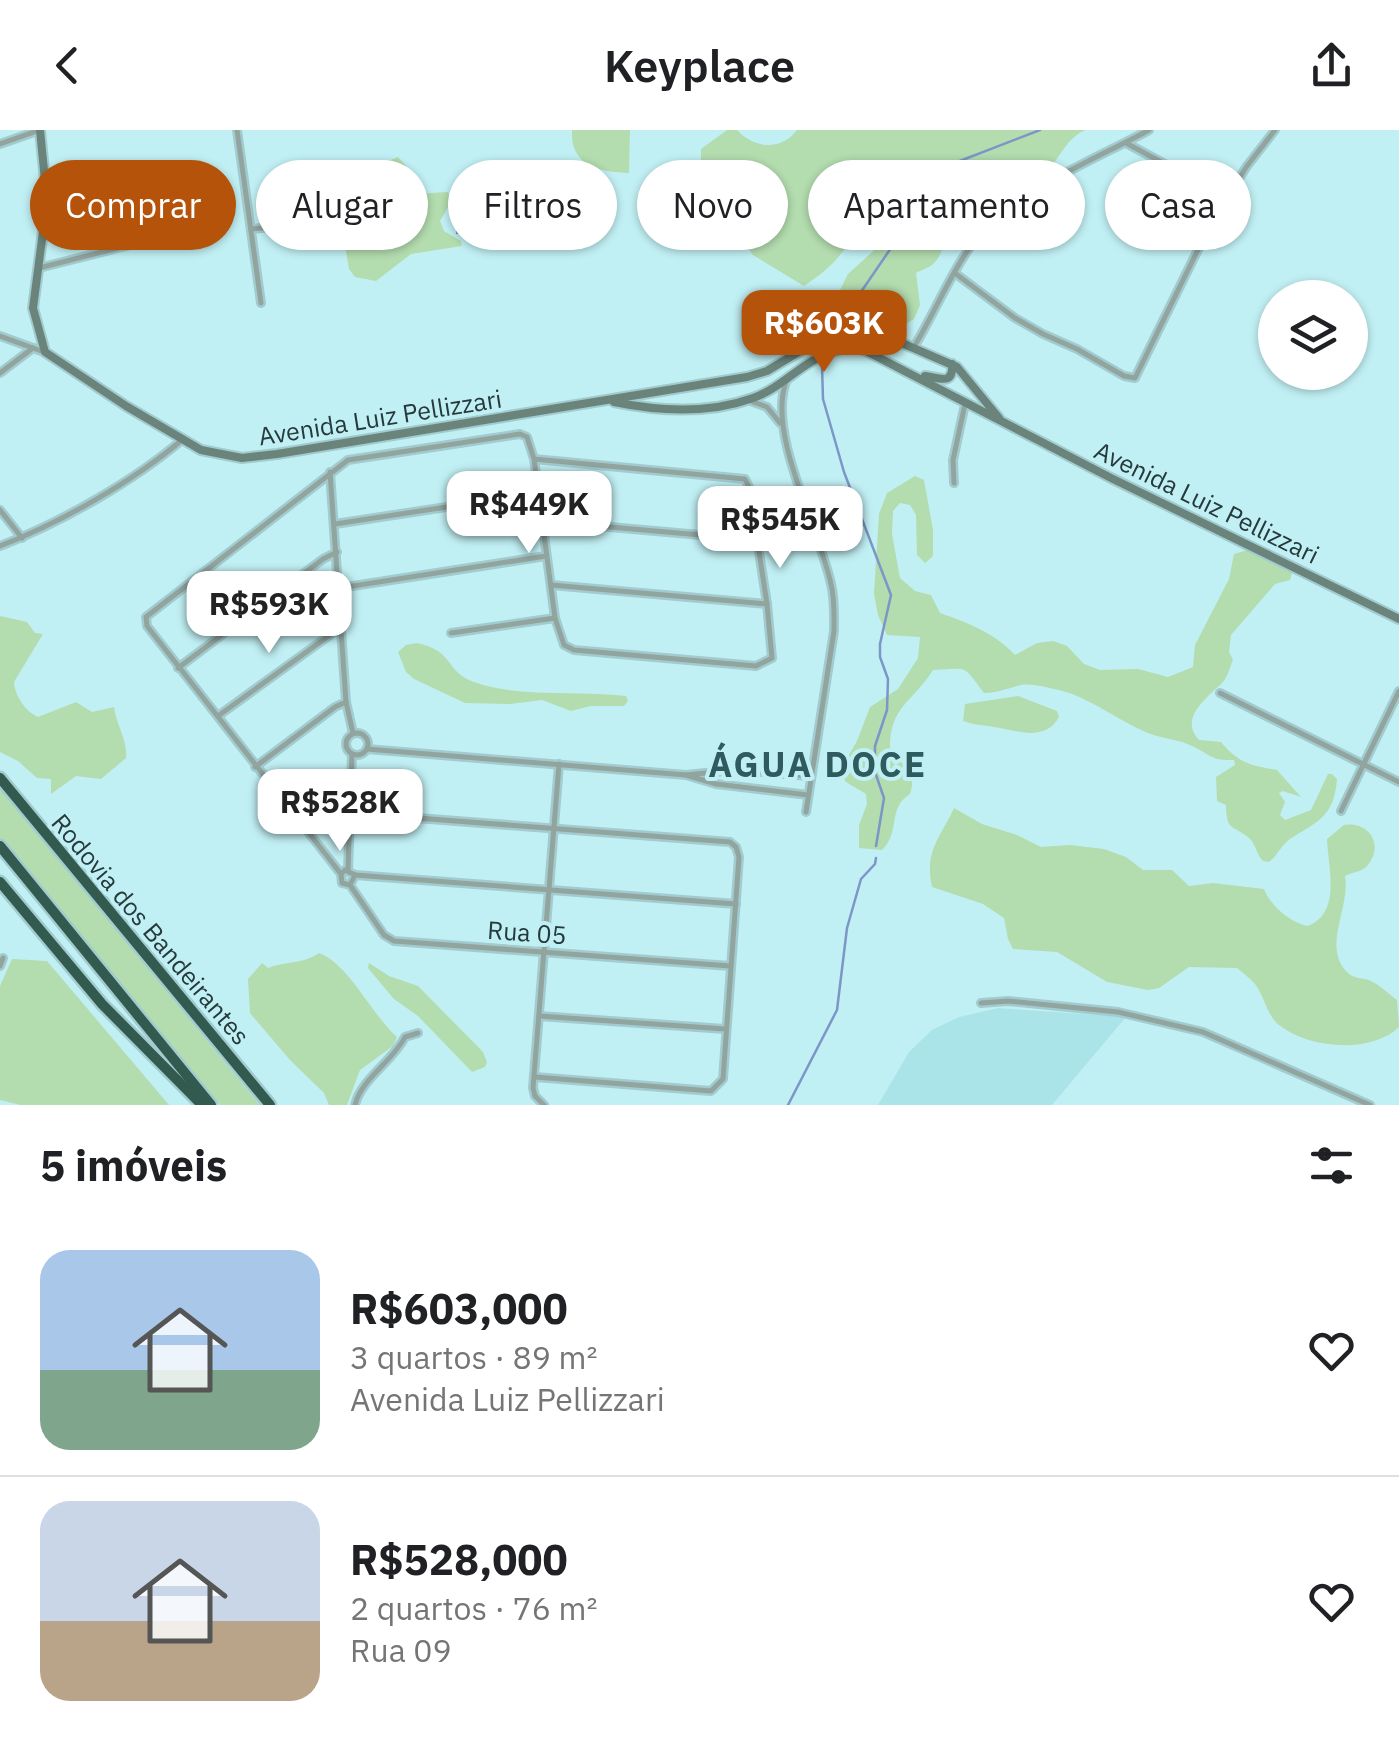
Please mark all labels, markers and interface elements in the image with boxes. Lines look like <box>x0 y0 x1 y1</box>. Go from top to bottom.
text: Keyplace <box>604 36 795 94</box>
icon: back <box>40 38 95 93</box>
icon: share <box>1304 38 1359 93</box>
chip: Comprar <box>30 160 236 250</box>
chip: Alugar <box>256 160 428 250</box>
chip: Filtros <box>448 160 617 250</box>
chip: Novo <box>637 160 788 250</box>
chip: Apartamento <box>808 160 1085 250</box>
chip: Casa <box>1105 160 1251 250</box>
map controls <box>1258 280 1368 390</box>
button: layers <box>1258 280 1368 390</box>
pin: R$603K <box>743 290 905 375</box>
text: R$603K <box>764 301 884 343</box>
street label: Avenida Luiz Pellizzari <box>256 381 504 453</box>
street label: Avenida Luiz Pellizzari <box>1089 433 1325 571</box>
pin: R$449K <box>448 471 610 556</box>
text: R$449K <box>469 482 589 524</box>
pin: R$545K <box>699 486 861 571</box>
text: R$545K <box>720 497 840 539</box>
pin: R$593K <box>188 571 350 656</box>
text: R$593K <box>209 582 329 624</box>
district label: ÁGUA DOCE <box>708 741 928 787</box>
pin: R$528K <box>259 769 421 854</box>
text: R$528K <box>280 780 400 822</box>
street label: Rodovia dos Bandeirantes <box>45 807 257 1051</box>
street label: Rua 05 <box>486 913 568 951</box>
text: 5 imóveis <box>40 1138 227 1193</box>
icon: filters <box>1304 1138 1359 1193</box>
text: R$603,000 <box>350 1281 568 1336</box>
icon: home <box>120 1290 240 1410</box>
icon: heart <box>1304 1323 1359 1378</box>
text: 3 quartos · 89 m² <box>350 1336 598 1378</box>
text: Avenida Luiz Pellizzari <box>350 1378 665 1420</box>
text: R$528,000 <box>350 1532 568 1587</box>
icon: home <box>120 1541 240 1661</box>
icon: heart <box>1304 1574 1359 1629</box>
text: 2 quartos · 76 m² <box>350 1587 598 1629</box>
text: Rua 09 <box>350 1629 452 1671</box>

